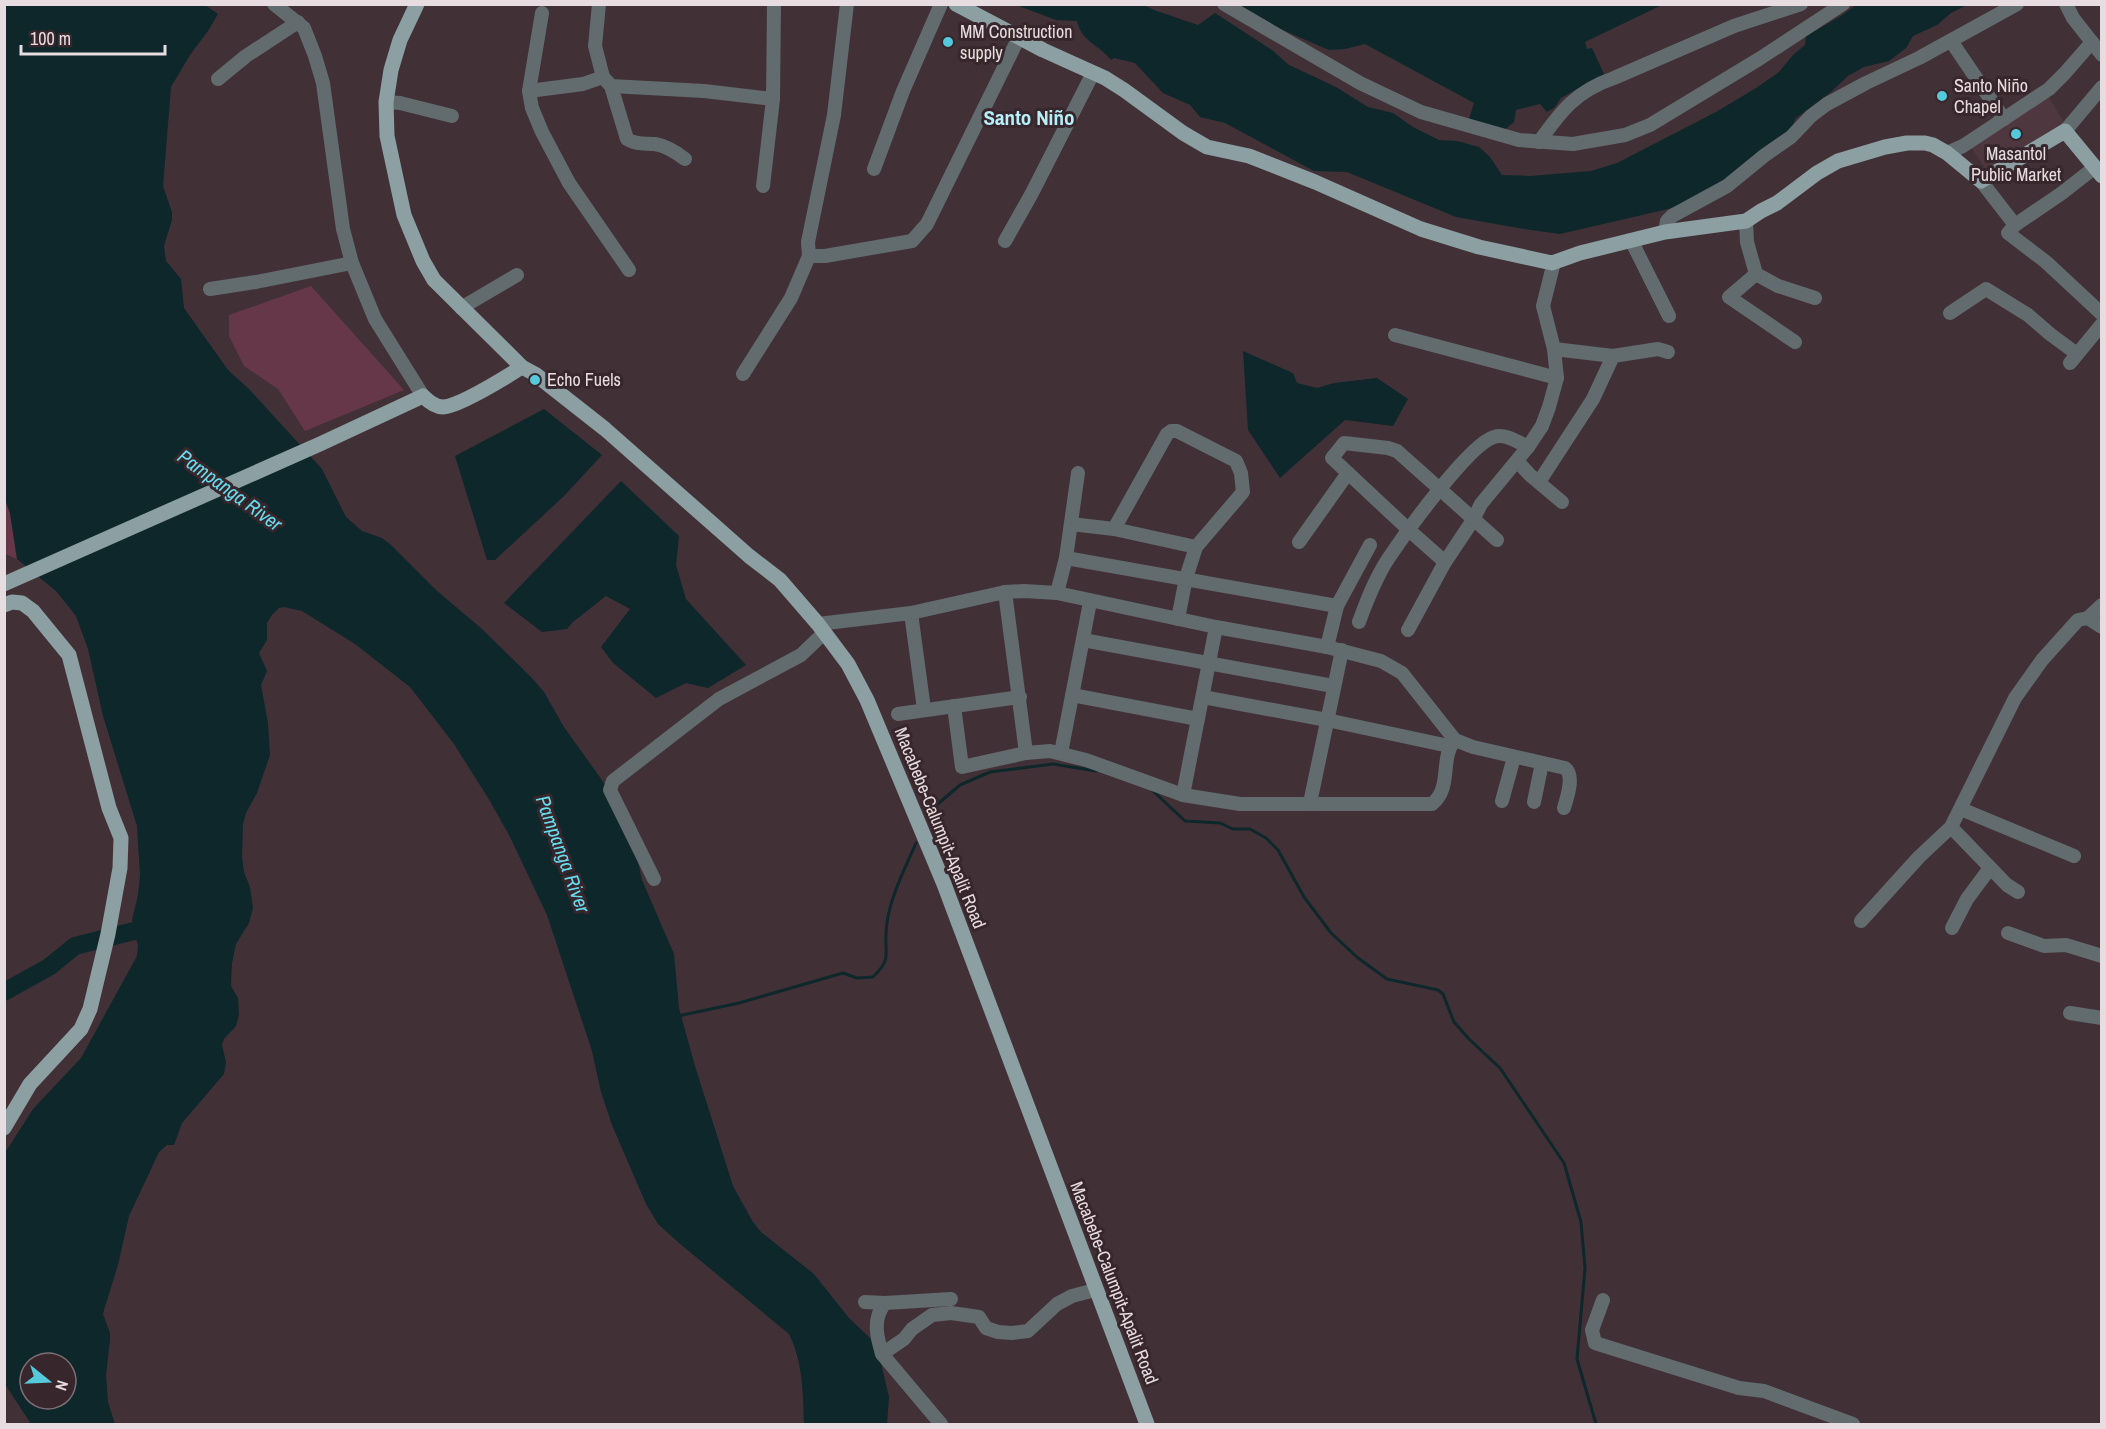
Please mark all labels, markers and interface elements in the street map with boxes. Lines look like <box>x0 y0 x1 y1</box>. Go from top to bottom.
scale bar <box>21 18 165 56</box>
place label: MM Construction supply <box>960 19 1072 65</box>
text: 100 m <box>30 26 71 51</box>
marker: MM Construction supply <box>941 35 955 49</box>
place label: Santo Niño Chapel <box>1954 73 2028 119</box>
marker: Santo Niño Chapel <box>1935 89 1949 103</box>
district label: Santo Niño <box>984 103 1074 132</box>
marker: Masantol Public Market <box>2009 127 2023 141</box>
place label: Masantol Public Market <box>1971 141 2061 187</box>
place label: Echo Fuels <box>547 367 621 392</box>
marker: Echo Fuels <box>528 373 542 387</box>
water label: Pampanga River <box>173 443 288 537</box>
street label: Macabebe-Calumpit-Apalit Road <box>889 723 992 932</box>
water label: Pampanga River <box>530 791 597 917</box>
street label: Macabebe-Calumpit-Apalit Road <box>1064 1178 1165 1388</box>
north arrow <box>18 1351 78 1411</box>
text: N <box>50 1378 74 1394</box>

